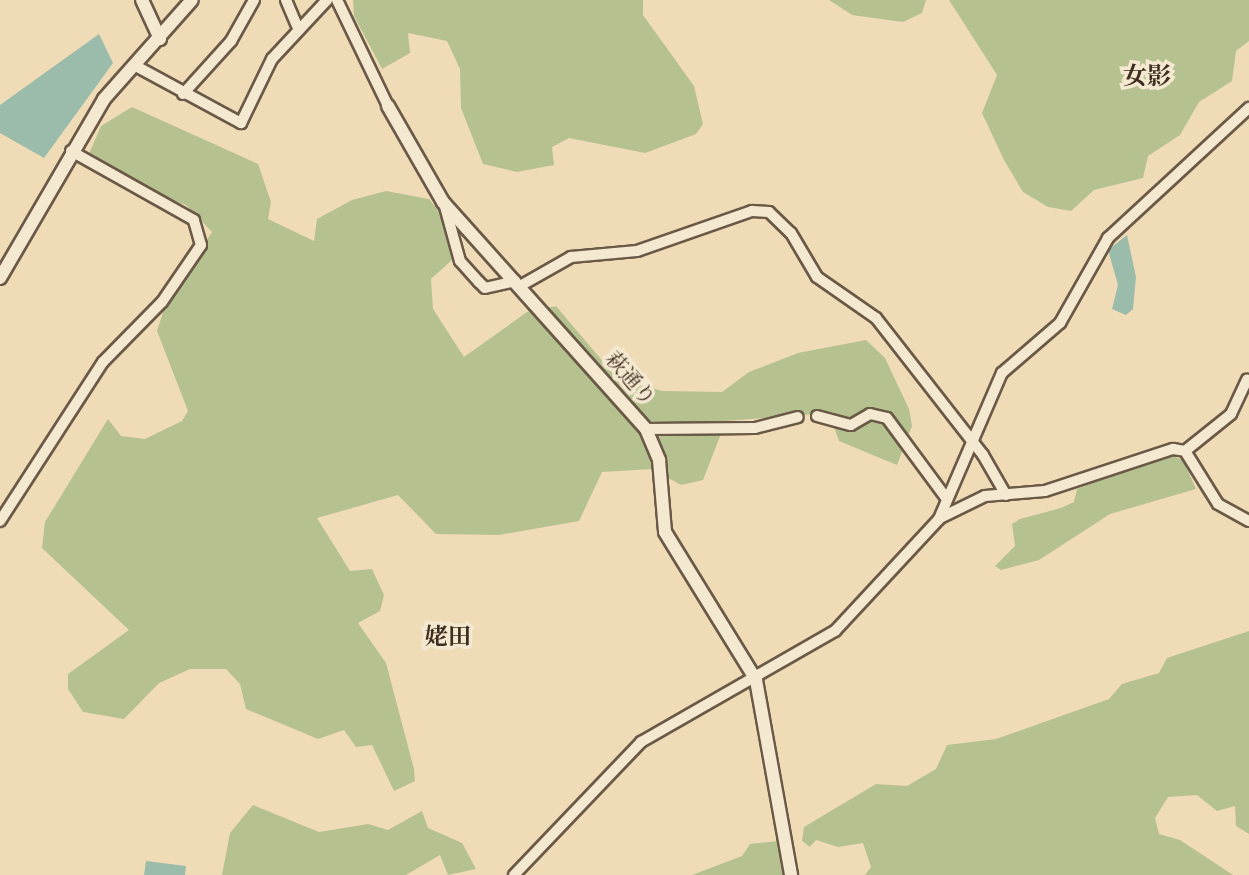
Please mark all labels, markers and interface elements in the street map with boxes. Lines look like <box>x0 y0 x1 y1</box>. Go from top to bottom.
district label: 女影 <box>1123 64 1171 92</box>
street label: 萩通り <box>600 347 660 411</box>
district label: 姥田 <box>425 624 471 652</box>

